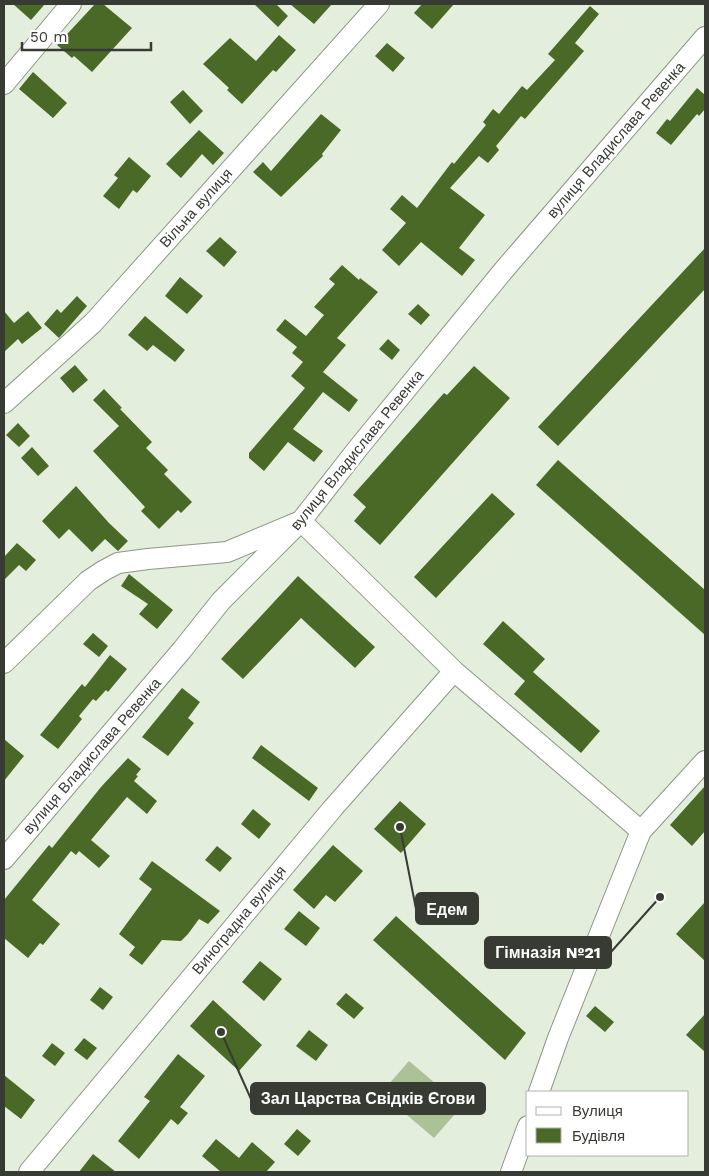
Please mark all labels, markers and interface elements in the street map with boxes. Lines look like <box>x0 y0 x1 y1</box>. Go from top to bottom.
scale bar <box>22 20 151 52</box>
text: 50 m <box>30 28 67 46</box>
street label: вулиця Владислава Ревенка <box>543 58 689 222</box>
street label: Вільна вулиця <box>156 165 236 251</box>
street label: вулиця Владислава Ревенка <box>287 366 428 534</box>
street label: вулиця Владислава Ревенка <box>19 674 165 838</box>
street label: Виноградна вулиця <box>188 862 290 978</box>
callout: Едем <box>416 893 478 924</box>
text: Едем <box>426 900 468 919</box>
callout: Гімназія №21 <box>485 937 611 968</box>
text: Гімназія №21 <box>495 943 601 962</box>
callout: Зал Царства Свідків Єгови <box>251 1083 485 1114</box>
text: Зал Царства Свідків Єгови <box>261 1089 475 1108</box>
legend <box>526 1091 689 1156</box>
text: Вулиця <box>572 1102 623 1120</box>
text: Будівля <box>572 1127 625 1145</box>

